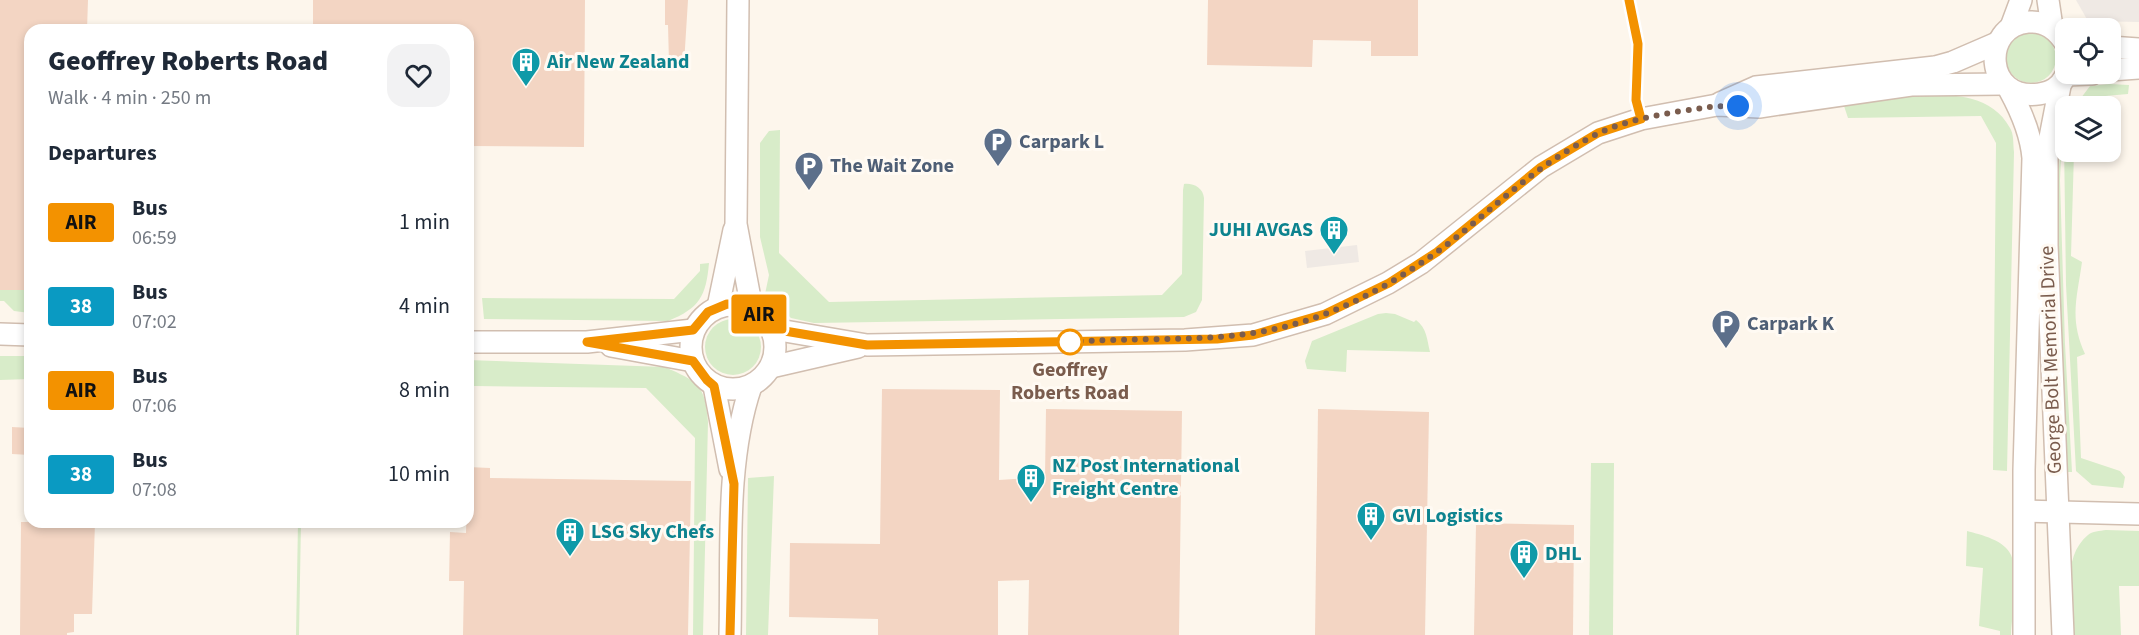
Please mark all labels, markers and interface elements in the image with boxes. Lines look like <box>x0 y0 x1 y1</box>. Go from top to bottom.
map controls <box>2055 18 2121 162</box>
button: locate <box>2055 18 2121 84</box>
text: Geoffrey Roberts Road <box>48 41 328 81</box>
button: heart <box>387 44 450 107</box>
building icon: Air New Zealand <box>510 46 542 88</box>
place label: Air New Zealand <box>546 48 689 76</box>
text: Walk · 4 min · 250 m <box>48 84 211 112</box>
your location <box>1723 91 1753 121</box>
button: layers <box>2055 96 2121 162</box>
parking icon: Carpark L <box>982 126 1014 168</box>
place label: Carpark L <box>1019 128 1104 156</box>
text: Departures <box>48 137 157 169</box>
parking icon: The Wait Zone <box>793 150 825 192</box>
place label: The Wait Zone <box>830 152 954 180</box>
text: Bus <box>132 192 168 224</box>
text: 1 min <box>399 206 450 238</box>
text: AIR <box>65 207 97 237</box>
building icon: JUHI AVGAS <box>1318 214 1350 256</box>
place label: JUHI AVGAS <box>1209 216 1313 244</box>
text: 06:59 <box>132 224 177 252</box>
street label: George Bolt Memorial Drive <box>2033 245 2069 475</box>
text: Bus <box>132 276 168 308</box>
text: 4 min <box>399 290 450 322</box>
text: 38 <box>70 291 92 321</box>
line badge: AIR <box>724 294 794 334</box>
text: AIR <box>743 299 775 329</box>
text: 07:02 <box>132 308 177 336</box>
parking icon: Carpark K <box>1710 308 1742 350</box>
place label: Carpark K <box>1747 310 1835 338</box>
marker: Geoffrey Roberts Road <box>1057 329 1083 355</box>
place label: Geoffrey Roberts Road <box>1011 356 1129 407</box>
text: Bus <box>132 360 168 392</box>
text: 8 min <box>399 374 450 406</box>
text: AIR <box>65 375 97 405</box>
text: 07:06 <box>132 392 177 420</box>
text: Bus <box>132 444 168 476</box>
place label: NZ Post International Freight Centre <box>1052 452 1240 503</box>
text: 10 min <box>388 458 450 490</box>
text: 38 <box>70 459 92 489</box>
building icon: NZ Post International Freight Centre <box>1015 462 1047 504</box>
text: 07:08 <box>132 476 177 504</box>
building icon: GVI Logistics <box>1355 500 1387 542</box>
place label: GVI Logistics <box>1392 502 1503 530</box>
building icon: LSG Sky Chefs <box>554 516 586 558</box>
place label: LSG Sky Chefs <box>591 518 714 546</box>
building icon: DHL <box>1508 538 1540 580</box>
place label: DHL <box>1545 540 1582 568</box>

